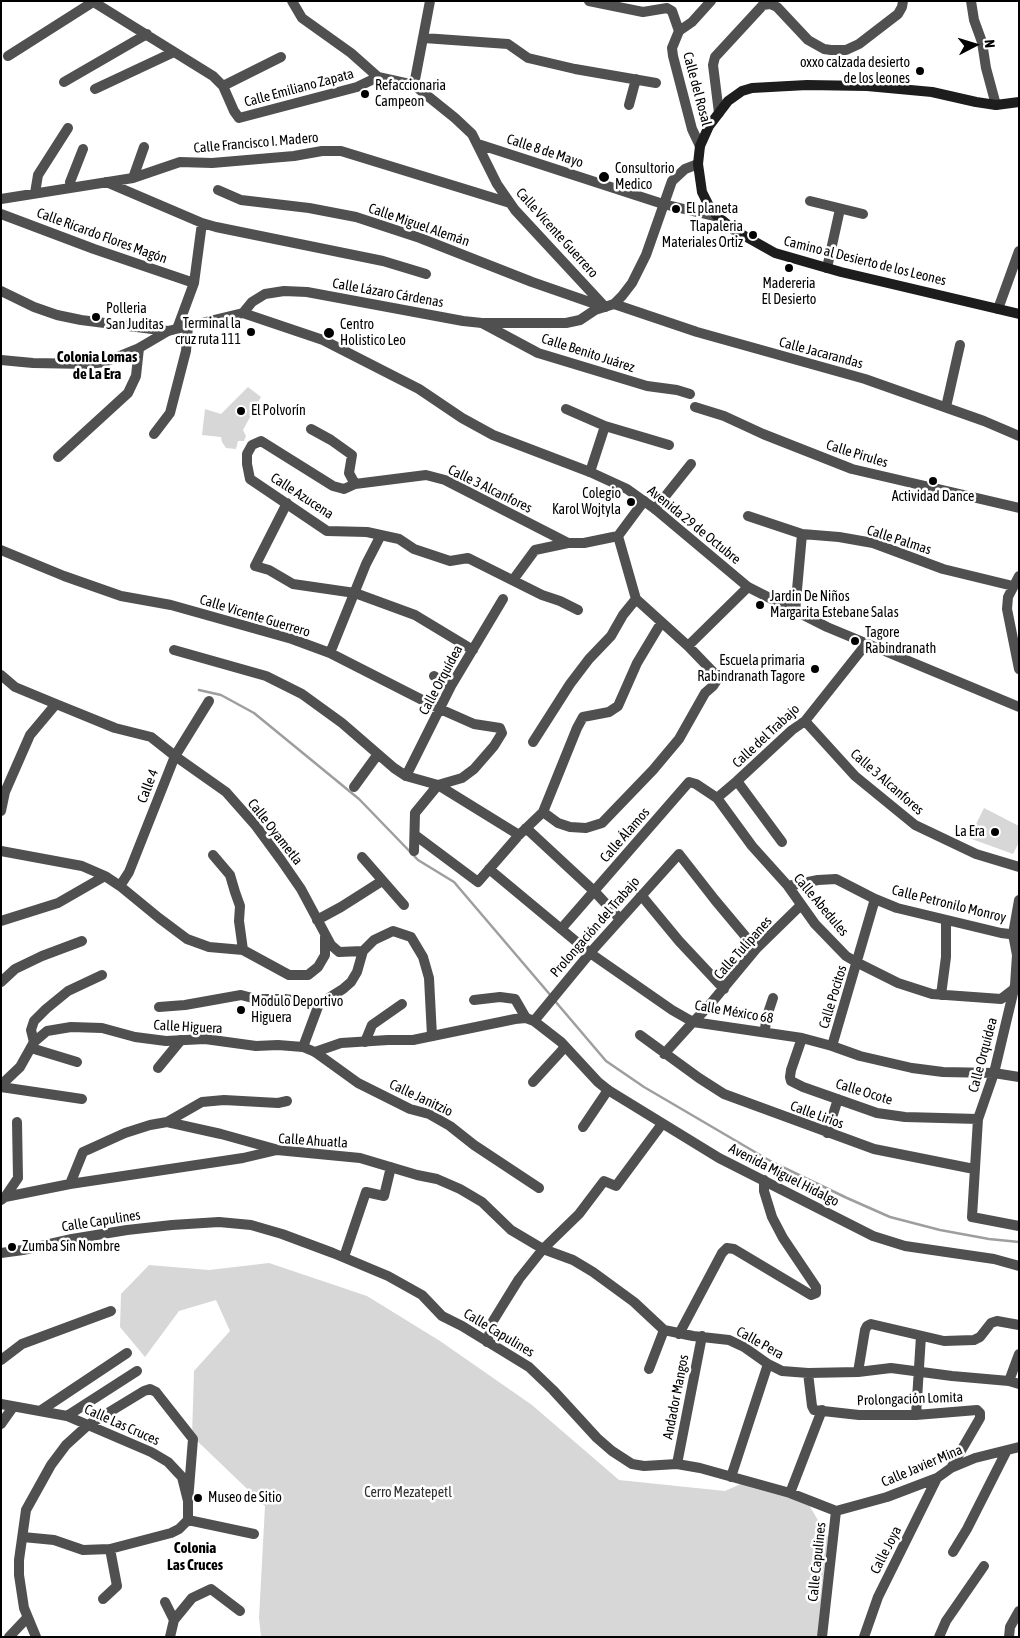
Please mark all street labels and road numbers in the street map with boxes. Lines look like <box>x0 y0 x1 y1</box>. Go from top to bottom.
street label: Calle del Rosal <box>679 50 715 128</box>
street label: Calle Emiliano Zapata <box>242 65 356 111</box>
street label: Calle Francisco I. Madero <box>193 129 319 157</box>
street label: Calle 8 de Mayo <box>504 131 586 171</box>
street label: Calle Vicente Guerrero <box>512 185 602 281</box>
street label: Calle Miguel Alemán <box>366 200 472 250</box>
street label: Calle Ricardo Flores Magón <box>34 205 170 267</box>
street label: Camino al Desierto de los Leones <box>782 233 948 289</box>
street label: Calle Lázaro Cárdenas <box>331 275 445 311</box>
street label: Calle Benito Juárez <box>539 330 637 376</box>
street label: Calle Jacarandas <box>777 334 865 372</box>
street label: Calle Pirules <box>824 437 890 471</box>
street label: Calle 3 Alcanfores <box>445 461 535 517</box>
street label: Calle Azucena <box>267 469 337 523</box>
street label: Avenida 29 de Octubre <box>644 482 744 568</box>
street label: Calle Palmas <box>865 522 933 558</box>
street label: Calle Vicente Guerrero <box>198 591 312 641</box>
street label: Calle Orquídea <box>416 642 466 718</box>
street label: Calle del Trabajo <box>729 701 803 771</box>
street label: Calle 3 Alcanfores <box>847 746 927 818</box>
street label: Calle 4 <box>134 767 162 805</box>
street label: Calle Oyametla <box>244 796 306 868</box>
street label: Calle Álamos <box>597 804 653 866</box>
street label: Calle Abedules <box>790 870 852 940</box>
street label: Prolongación del Trabajo <box>547 873 643 981</box>
street label: Calle Petronilo Monroy <box>890 882 1008 926</box>
street label: Calle Tulipanes <box>710 913 776 983</box>
street label: Calle Pocitos <box>815 963 851 1031</box>
street label: Calle México 68 <box>693 997 775 1027</box>
street label: Calle Orquídea <box>965 1016 1001 1094</box>
street label: Calle Higuera <box>153 1017 223 1037</box>
street label: Calle Ocote <box>834 1075 894 1109</box>
street label: Calle Janitzio <box>387 1076 455 1120</box>
street label: Calle Lirios <box>788 1098 846 1132</box>
street label: Calle Ahuatla <box>278 1130 348 1152</box>
street label: Avenida Miguel Hidalgo <box>726 1140 842 1210</box>
street label: Calle Capulines <box>60 1206 142 1236</box>
street label: Calle Capulines <box>461 1305 537 1361</box>
street label: Calle Pera <box>733 1323 787 1363</box>
street label: Andador Mangos <box>660 1353 692 1441</box>
street label: Prolongación Lomita <box>857 1389 963 1409</box>
street label: Calle Las Cruces <box>82 1401 162 1449</box>
street label: Calle Javier Mina <box>879 1441 965 1491</box>
street label: Calle Capulines <box>804 1522 830 1602</box>
street label: Calle Joya <box>867 1523 905 1577</box>

